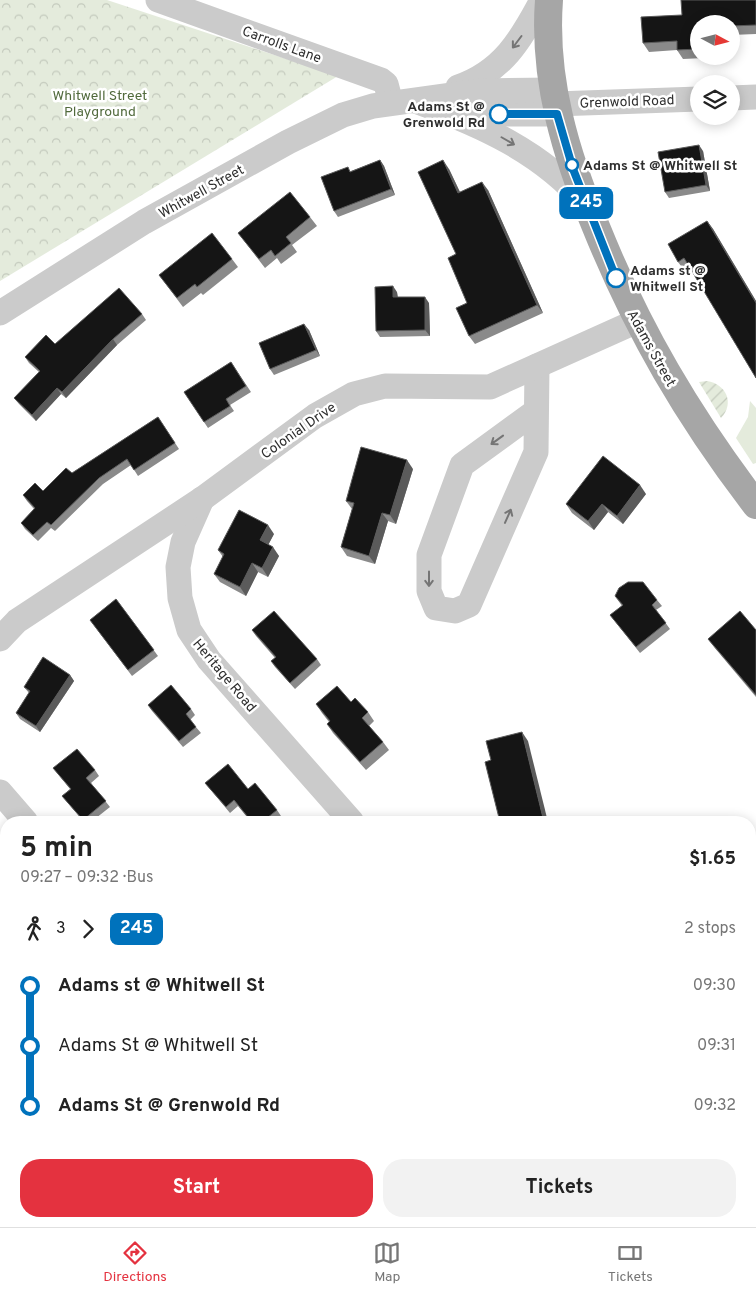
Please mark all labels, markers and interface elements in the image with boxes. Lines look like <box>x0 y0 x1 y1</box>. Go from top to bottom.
north arrow <box>690 15 740 65</box>
map controls <box>690 15 740 125</box>
street label: Carrolls Lane <box>240 23 323 68</box>
one-way arrow <box>512 35 523 48</box>
button: layers <box>690 75 740 125</box>
park label: Whitwell Street Playground <box>53 88 147 121</box>
street label: Grenwold Road <box>579 92 675 113</box>
place label: Adams St @ Grenwold Rd <box>403 99 485 132</box>
marker: Adams St @ Grenwold Rd <box>489 104 509 124</box>
one-way arrow <box>501 136 515 146</box>
marker: Adams St @ Whitwell St <box>565 158 579 172</box>
place label: Adams St @ Whitwell St <box>583 158 737 175</box>
street label: Whitwell Street <box>156 162 247 223</box>
line badge: 245 <box>557 187 615 219</box>
text: 245 <box>569 191 603 214</box>
place label: Adams st @ Whitwell St <box>630 263 706 296</box>
marker: Adams st @ Whitwell St <box>606 268 626 288</box>
street label: Adams Street <box>623 307 679 390</box>
street label: Colonial Drive <box>258 399 339 463</box>
one-way arrow <box>490 435 504 445</box>
one-way arrow <box>504 509 514 524</box>
one-way arrow <box>424 570 434 587</box>
street label: Heritage Road <box>188 636 259 716</box>
text: 5 min <box>20 831 93 867</box>
text: $1.65 <box>689 847 736 871</box>
text: 09:27 – 09:32 · Bus <box>20 868 154 888</box>
icon: walk <box>20 915 48 943</box>
icon: forward <box>74 915 102 943</box>
text: 245 <box>120 917 153 940</box>
text: 3 <box>56 919 66 939</box>
text: 2 stops <box>684 919 736 939</box>
text: Adams st @ Whitwell St <box>58 974 265 998</box>
text: 09:30 <box>693 976 736 996</box>
text: Adams St @ Whitwell St <box>58 1034 258 1058</box>
text: 09:31 <box>697 1036 736 1056</box>
text: Adams St @ Grenwold Rd <box>58 1094 280 1118</box>
text: 09:32 <box>693 1096 736 1116</box>
button: Start <box>20 1159 373 1217</box>
button: Tickets <box>383 1159 736 1217</box>
tab: Directions <box>103 1239 167 1286</box>
tab: Map <box>373 1239 401 1286</box>
tab: Tickets <box>608 1239 653 1286</box>

